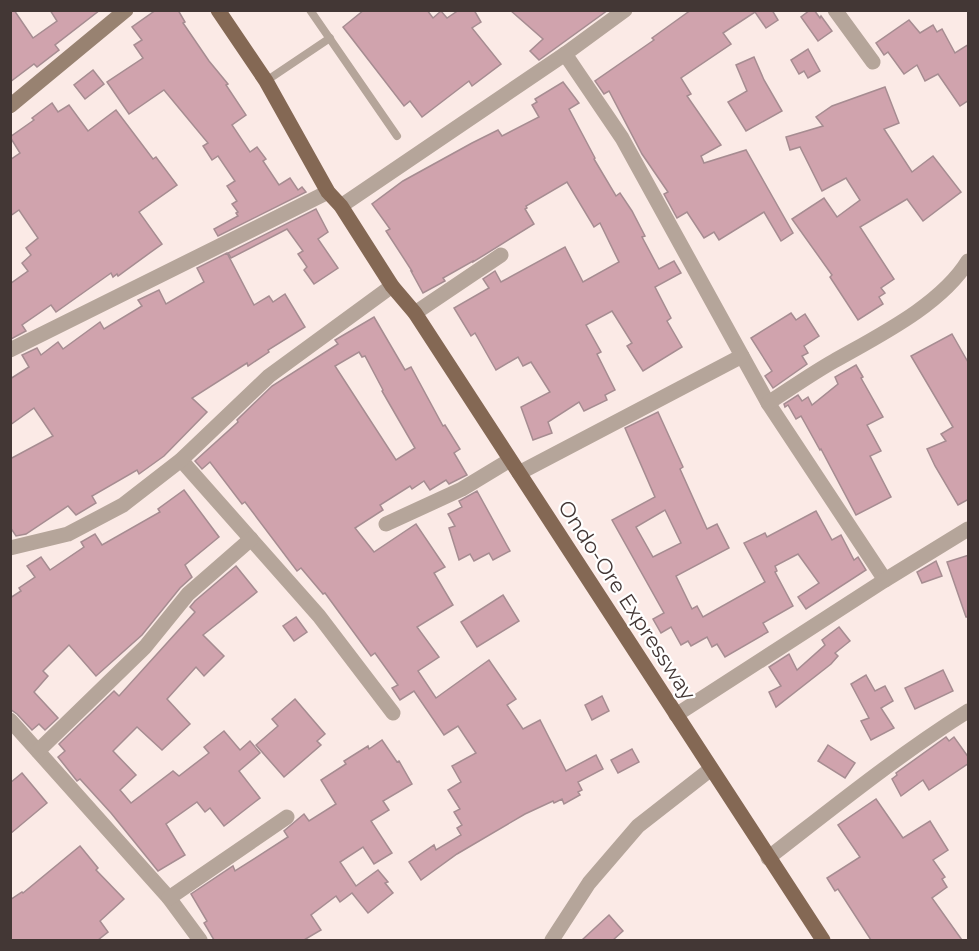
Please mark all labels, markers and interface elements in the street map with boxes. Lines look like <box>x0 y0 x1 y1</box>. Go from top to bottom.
street label: Ondo-Ore Expressway <box>553 495 701 705</box>

